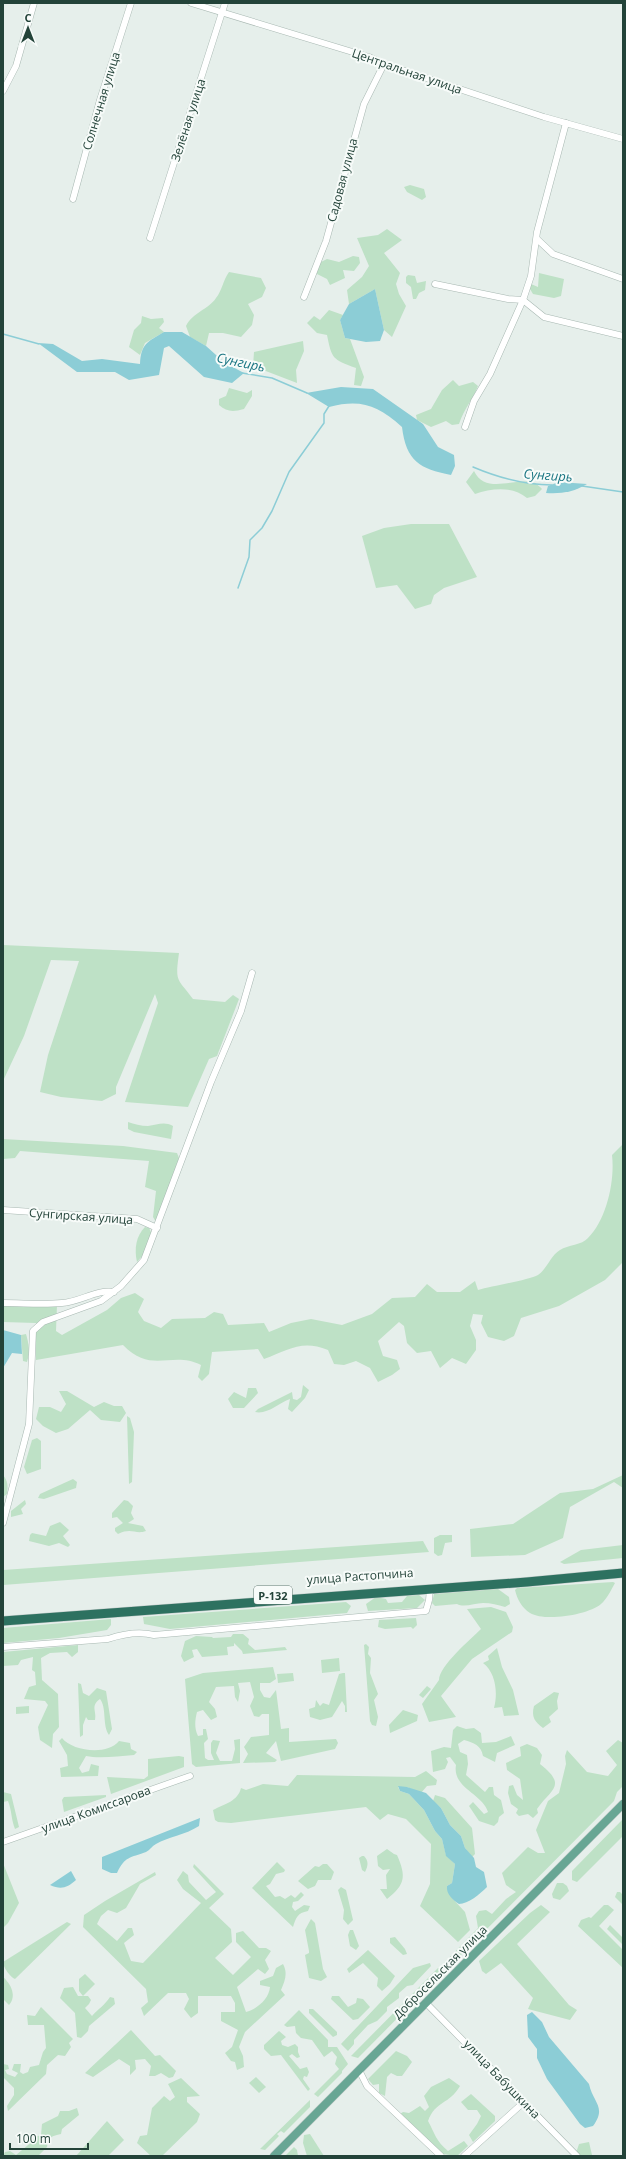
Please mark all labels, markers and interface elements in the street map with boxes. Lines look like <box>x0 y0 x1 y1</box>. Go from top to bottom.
north arrow <box>8 8 48 48</box>
text: С <box>24 10 32 25</box>
street label: Центральная улица <box>350 44 464 98</box>
street label: Солнечная улица <box>78 50 124 152</box>
street label: Зелёная улица <box>167 76 209 164</box>
street label: Садовая улица <box>323 136 361 224</box>
water label: Сунгирь <box>215 348 267 376</box>
water label: Сунгирь <box>523 464 573 486</box>
street label: Сунгирская улица <box>28 1204 134 1228</box>
street label: улица Растопчина <box>306 1564 414 1588</box>
road number: Р-132 <box>254 1586 292 1604</box>
street label: улица Комиссарова <box>39 1781 153 1837</box>
street label: Добросельская улица <box>389 1921 491 2023</box>
street label: улица Бабушкина <box>460 2036 544 2122</box>
scale bar <box>10 2125 88 2151</box>
text: 100 m <box>16 2130 51 2147</box>

